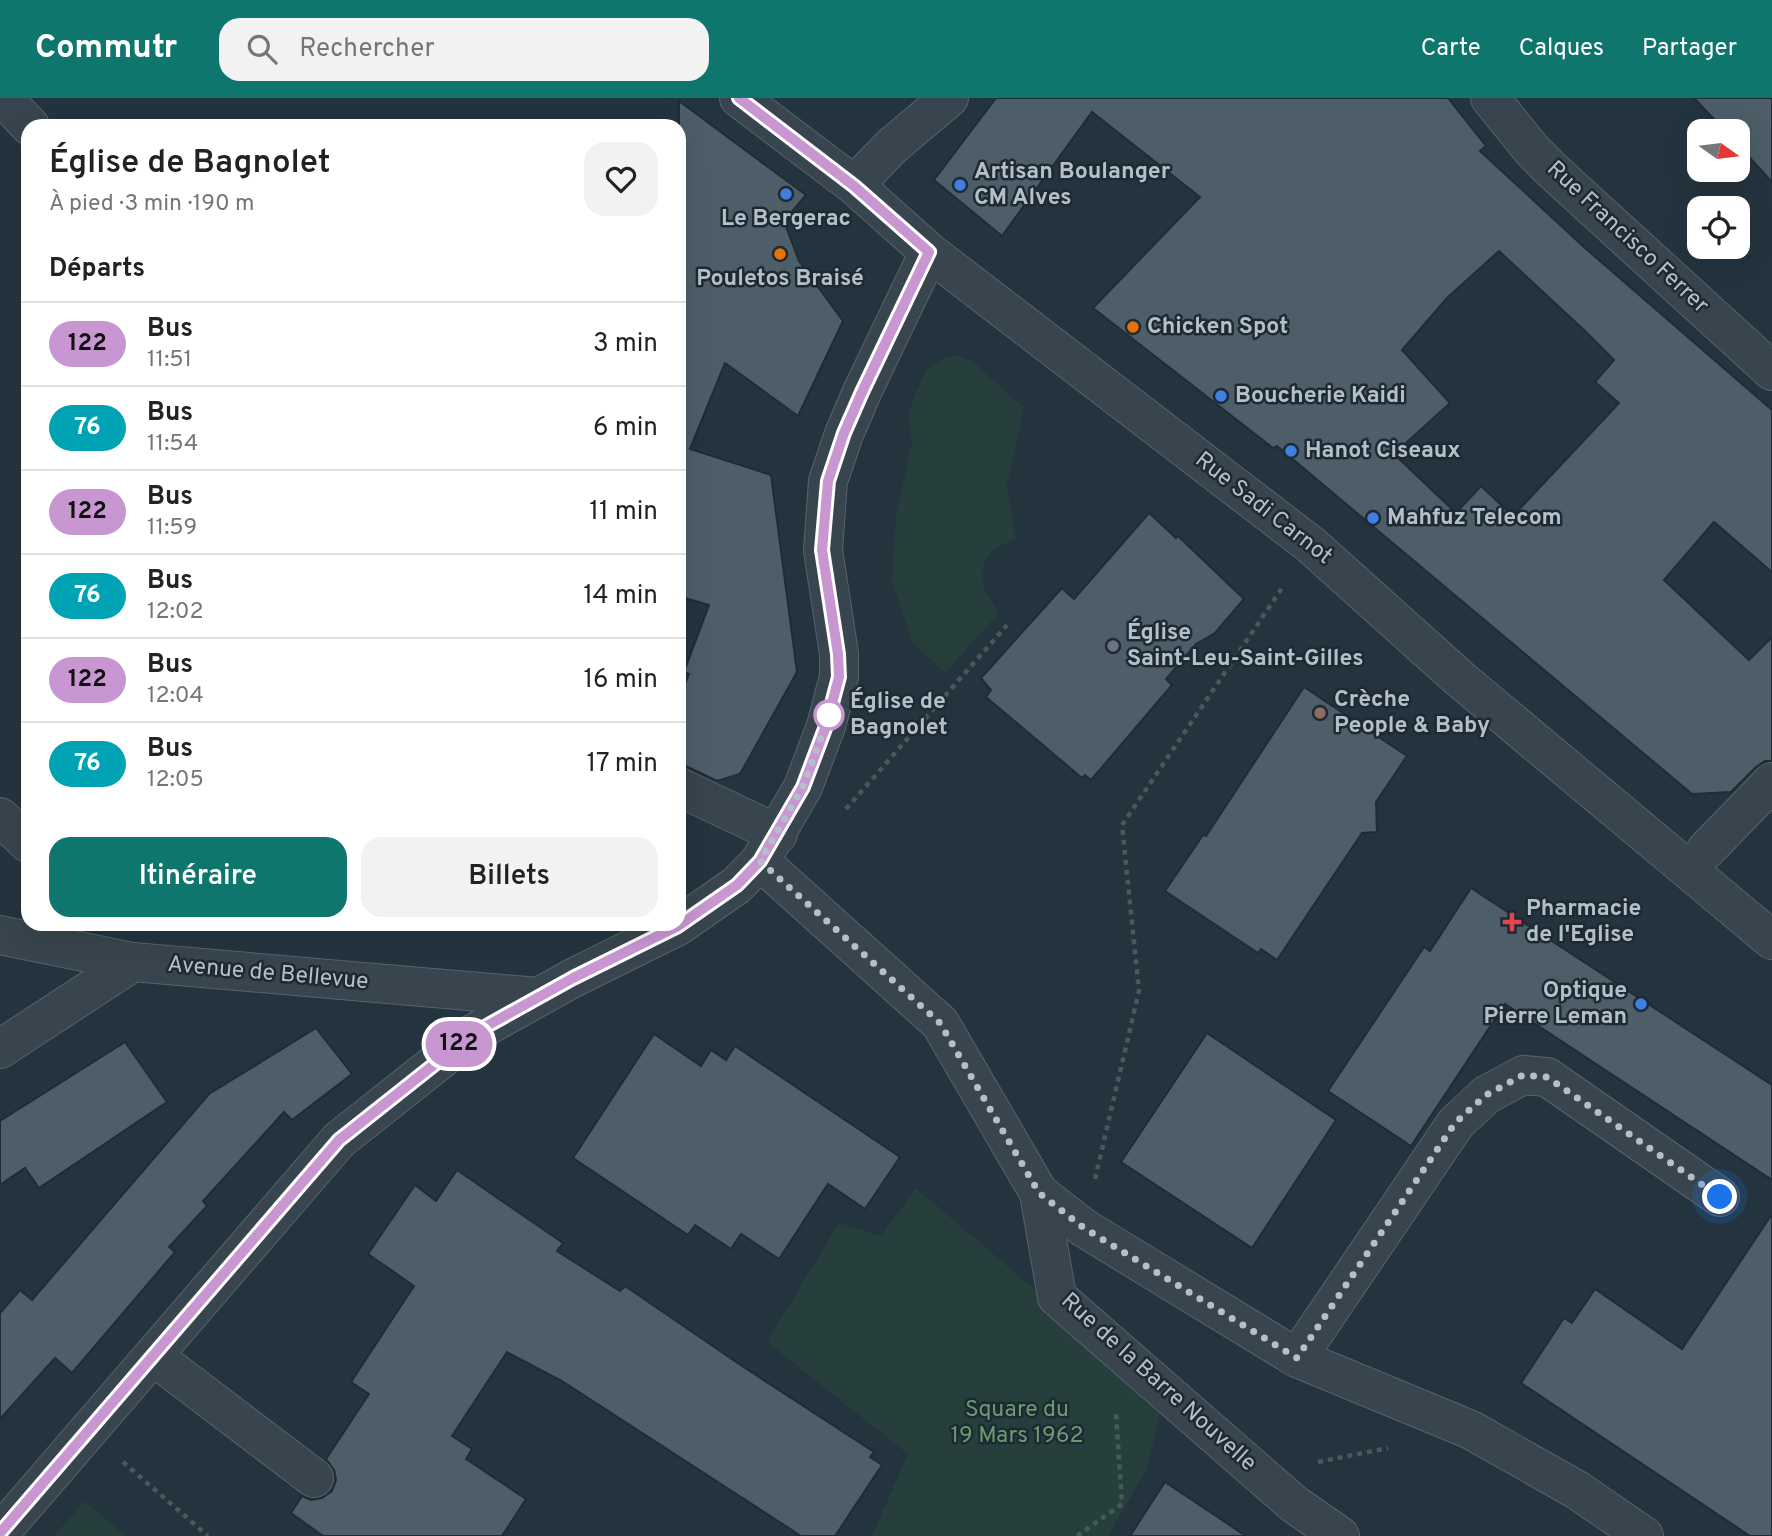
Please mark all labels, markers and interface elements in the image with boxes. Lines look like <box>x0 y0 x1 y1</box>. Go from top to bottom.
search box <box>219 18 709 81</box>
text: Commutr <box>35 28 177 70</box>
icon: search <box>243 30 281 68</box>
text: Rechercher <box>299 33 435 66</box>
text: Carte <box>1421 34 1481 64</box>
text: Calques <box>1519 34 1604 64</box>
text: Partager <box>1642 34 1737 64</box>
north arrow <box>1687 119 1750 182</box>
map controls <box>1687 119 1750 259</box>
button: heart <box>584 142 658 216</box>
text: Église de Bagnolet <box>49 143 331 185</box>
street label: Rue Francisco Ferrer <box>1540 155 1714 321</box>
place label: Artisan Boulanger CM Alves <box>974 158 1171 213</box>
marker: Artisan Boulanger CM Alves <box>952 177 968 193</box>
marker: Le Bergerac <box>778 186 794 202</box>
text: À pied · 3 min · 190 m <box>49 190 255 219</box>
button: locate <box>1687 196 1750 259</box>
place label: Le Bergerac <box>721 205 851 234</box>
marker: Pouletos Braisé <box>772 246 788 262</box>
text: Départs <box>49 253 145 286</box>
place label: Pouletos Braisé <box>696 265 864 294</box>
text: Bus <box>147 313 193 346</box>
place label: Chicken Spot <box>1147 313 1288 342</box>
marker: Chicken Spot <box>1125 319 1141 335</box>
text: 3 min <box>593 328 658 361</box>
text: 122 <box>68 329 107 359</box>
text: 11:51 <box>147 346 192 375</box>
place label: Boucherie Kaidi <box>1235 382 1406 411</box>
marker: Boucherie Kaidi <box>1213 388 1229 404</box>
text: Bus <box>147 397 193 430</box>
text: 6 min <box>593 412 658 445</box>
text: 76 <box>74 413 101 443</box>
text: 11:54 <box>147 430 198 459</box>
place label: Hanot Ciseaux <box>1305 437 1461 466</box>
marker: Hanot Ciseaux <box>1283 443 1299 459</box>
street label: Rue Sadi Carnot <box>1188 446 1338 572</box>
text: Bus <box>147 481 193 514</box>
text: 11 min <box>589 496 658 529</box>
text: 122 <box>68 497 107 527</box>
place label: Mahfuz Telecom <box>1387 504 1562 533</box>
marker: Mahfuz Telecom <box>1365 510 1381 526</box>
text: 11:59 <box>147 514 197 543</box>
text: Bus <box>147 565 193 598</box>
text: 14 min <box>583 580 658 613</box>
text: 76 <box>74 581 101 611</box>
text: 12:02 <box>147 598 204 627</box>
place label: Église Saint-Leu-Saint-Gilles <box>1127 618 1363 674</box>
marker: Église Saint-Leu-Saint-Gilles <box>1105 638 1121 654</box>
text: Bus <box>147 649 193 682</box>
text: 16 min <box>583 664 658 697</box>
text: 122 <box>68 665 107 695</box>
text: 12:04 <box>147 682 204 711</box>
place label: Crèche People & Baby <box>1334 686 1490 741</box>
place label: Église de Bagnolet <box>850 687 947 743</box>
marker: Église de Bagnolet <box>814 700 844 730</box>
marker: Crèche People & Baby <box>1312 705 1328 721</box>
text: Bus <box>147 733 193 766</box>
text: 17 min <box>586 748 658 781</box>
text: 76 <box>74 749 101 779</box>
text: 12:05 <box>147 766 204 795</box>
button: Itinéraire <box>49 837 347 917</box>
button: Billets <box>361 837 658 917</box>
place label: Pharmacie de l'Eglise <box>1526 895 1641 950</box>
marker: Pharmacie de l'Eglise <box>1504 914 1520 930</box>
street label: Avenue de Bellevue <box>166 951 370 997</box>
place label: Optique Pierre Leman <box>1483 977 1627 1032</box>
marker: Optique Pierre Leman <box>1633 996 1649 1012</box>
line badge: 122 <box>419 1021 499 1067</box>
text: 122 <box>440 1029 478 1059</box>
your location <box>1702 1179 1737 1214</box>
street label: Rue de la Barre Nouvelle <box>1054 1287 1262 1479</box>
park label: Square du 19 Mars 1962 <box>951 1396 1083 1451</box>

